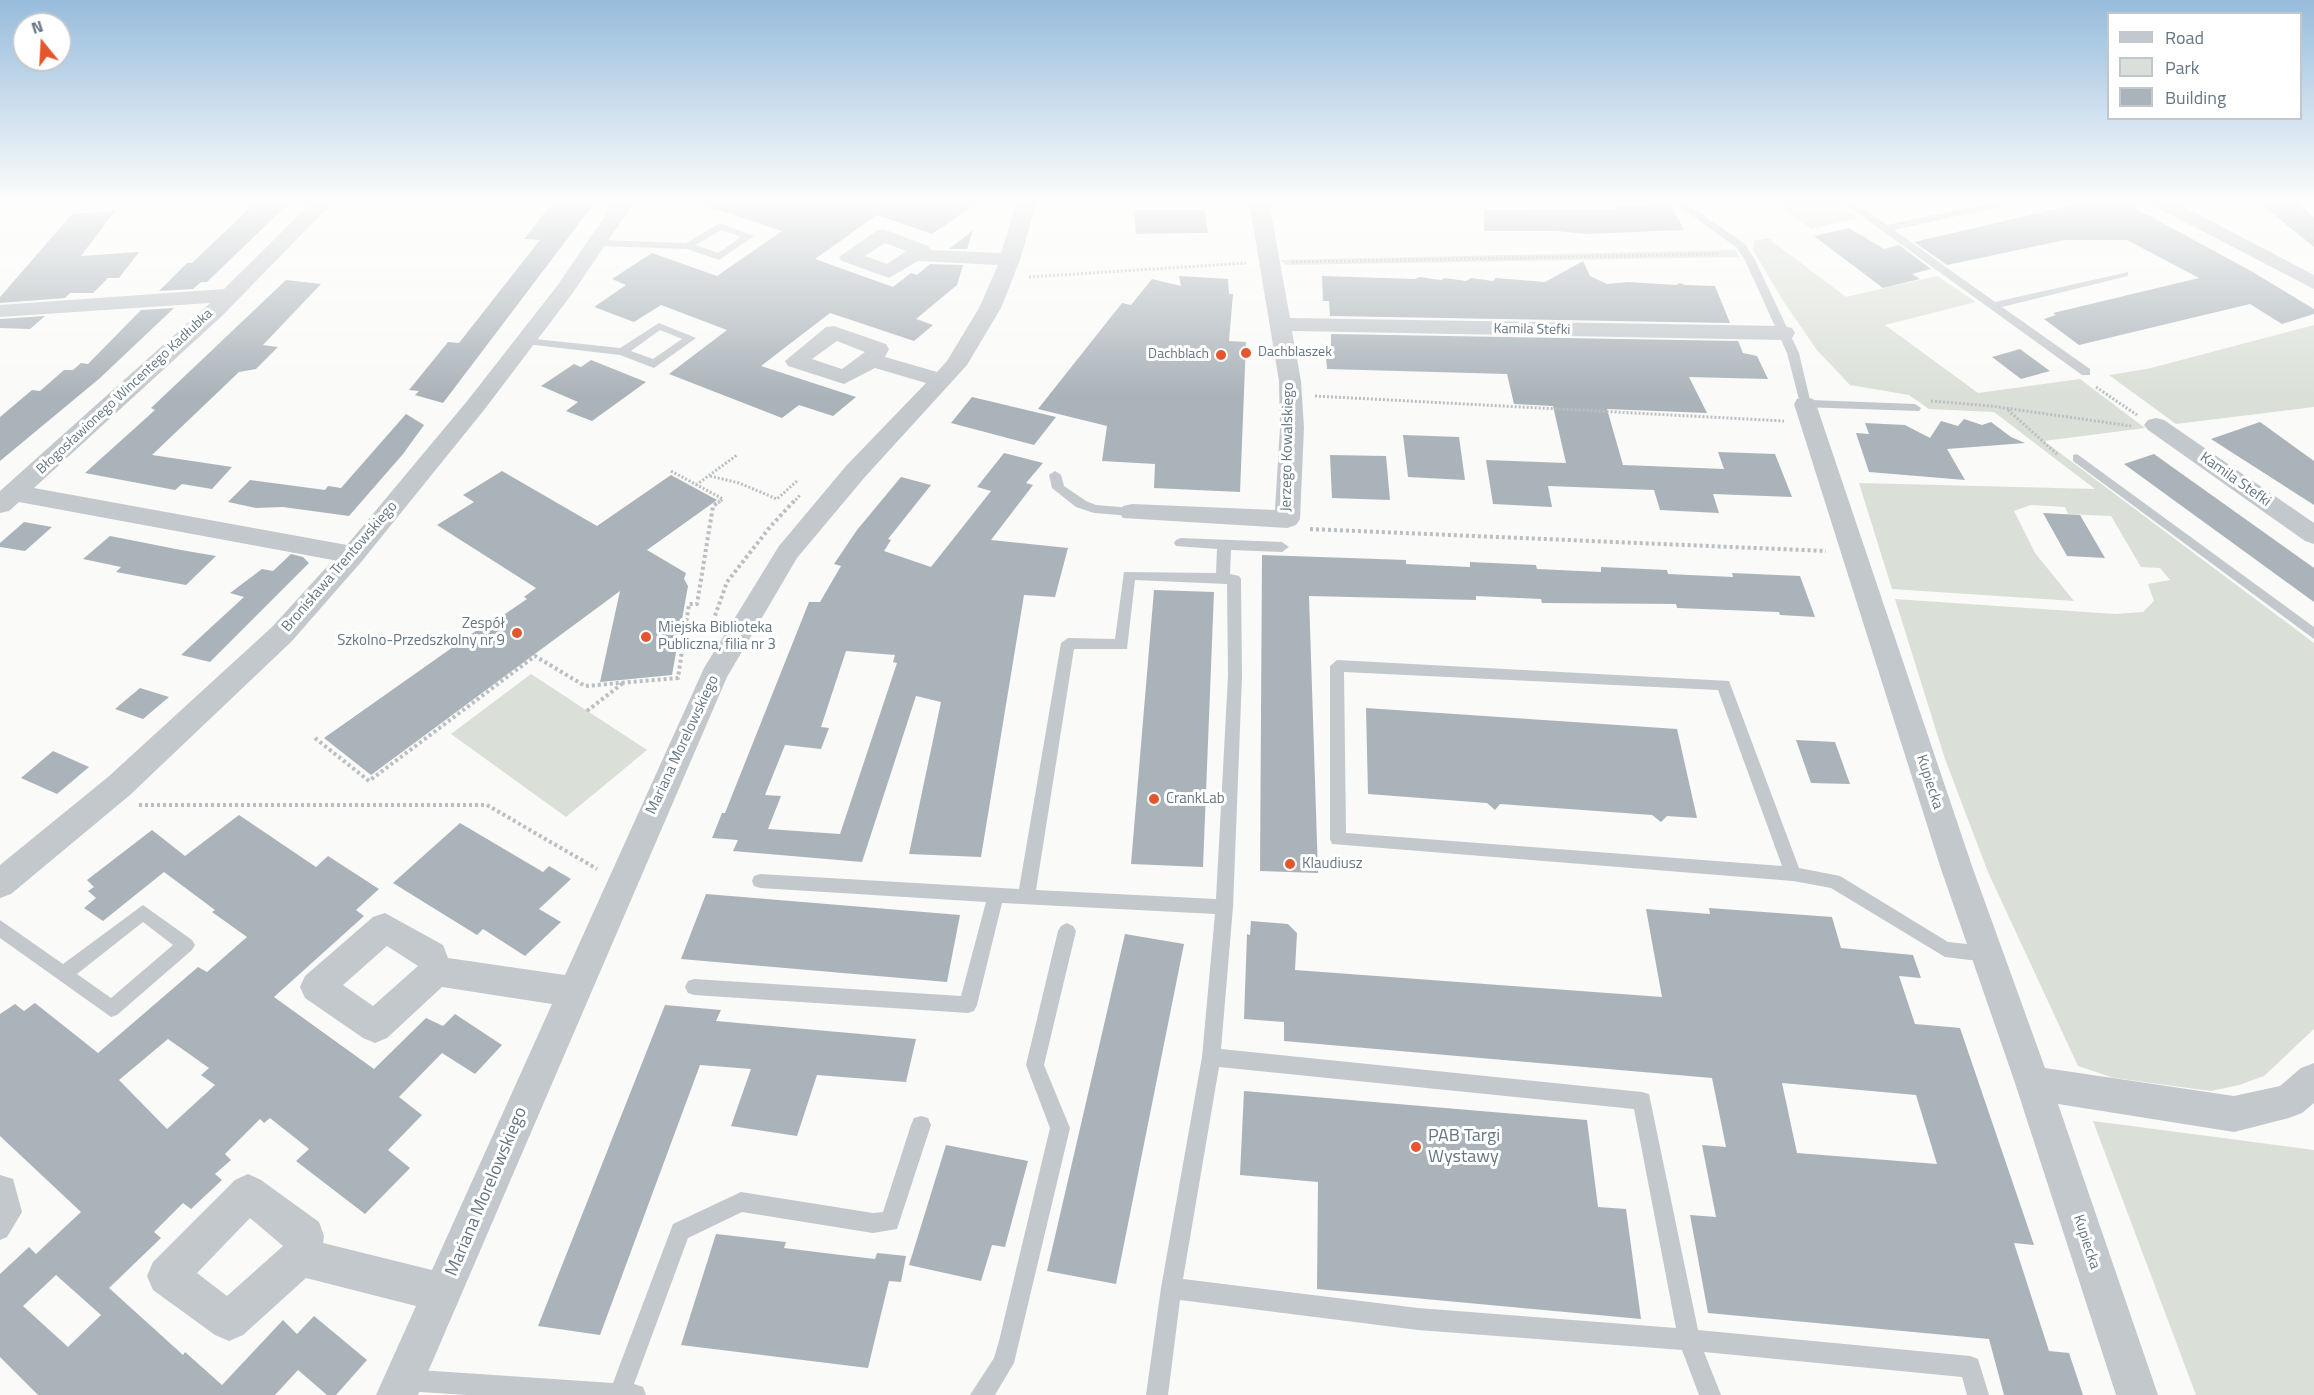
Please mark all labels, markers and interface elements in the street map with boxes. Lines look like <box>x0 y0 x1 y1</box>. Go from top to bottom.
north arrow <box>12 12 72 72</box>
legend <box>2107 12 2302 120</box>
text: N <box>28 14 46 40</box>
text: Road <box>2165 24 2204 51</box>
text: Park <box>2165 54 2199 81</box>
text: Building <box>2165 84 2226 111</box>
street label: Błogosławionego Wincentego Kadłubka <box>33 306 217 478</box>
street label: Kamila Stefki <box>1493 321 1571 339</box>
place label: Dachblaszek <box>1258 345 1332 361</box>
marker: Dachblaszek <box>1239 346 1253 360</box>
place label: Dachblach <box>1148 347 1209 363</box>
marker: Dachblach <box>1214 348 1228 362</box>
street label: Jerzego Kowalskiego <box>1278 382 1298 512</box>
street label: Kamila Stefki <box>2196 449 2274 511</box>
street label: Bronisława Trentowskiego <box>278 498 402 636</box>
place label: Zespół Szkolno-Przedszkolny nr 9 <box>337 615 505 650</box>
place label: Miejska Biblioteka Publiczna, filia nr 3 <box>658 619 776 654</box>
marker: Zespół Szkolno-Przedszkolny nr 9 <box>510 626 524 640</box>
marker: Miejska Biblioteka Publiczna, filia nr 3 <box>639 630 653 644</box>
street label: Mariana Morelowskiego <box>643 673 723 817</box>
street label: Kupiecka <box>1912 752 1946 812</box>
place label: CrankLab <box>1166 790 1225 808</box>
marker: CrankLab <box>1147 792 1161 806</box>
place label: Klaudiusz <box>1302 855 1362 873</box>
marker: Klaudiusz <box>1283 857 1297 871</box>
street label: Mariana Morelowskiego <box>442 1104 532 1280</box>
place label: PAB Targi Wystawy <box>1428 1126 1500 1168</box>
marker: PAB Targi Wystawy <box>1409 1140 1423 1154</box>
street label: Kupiecka <box>2069 1212 2103 1272</box>

